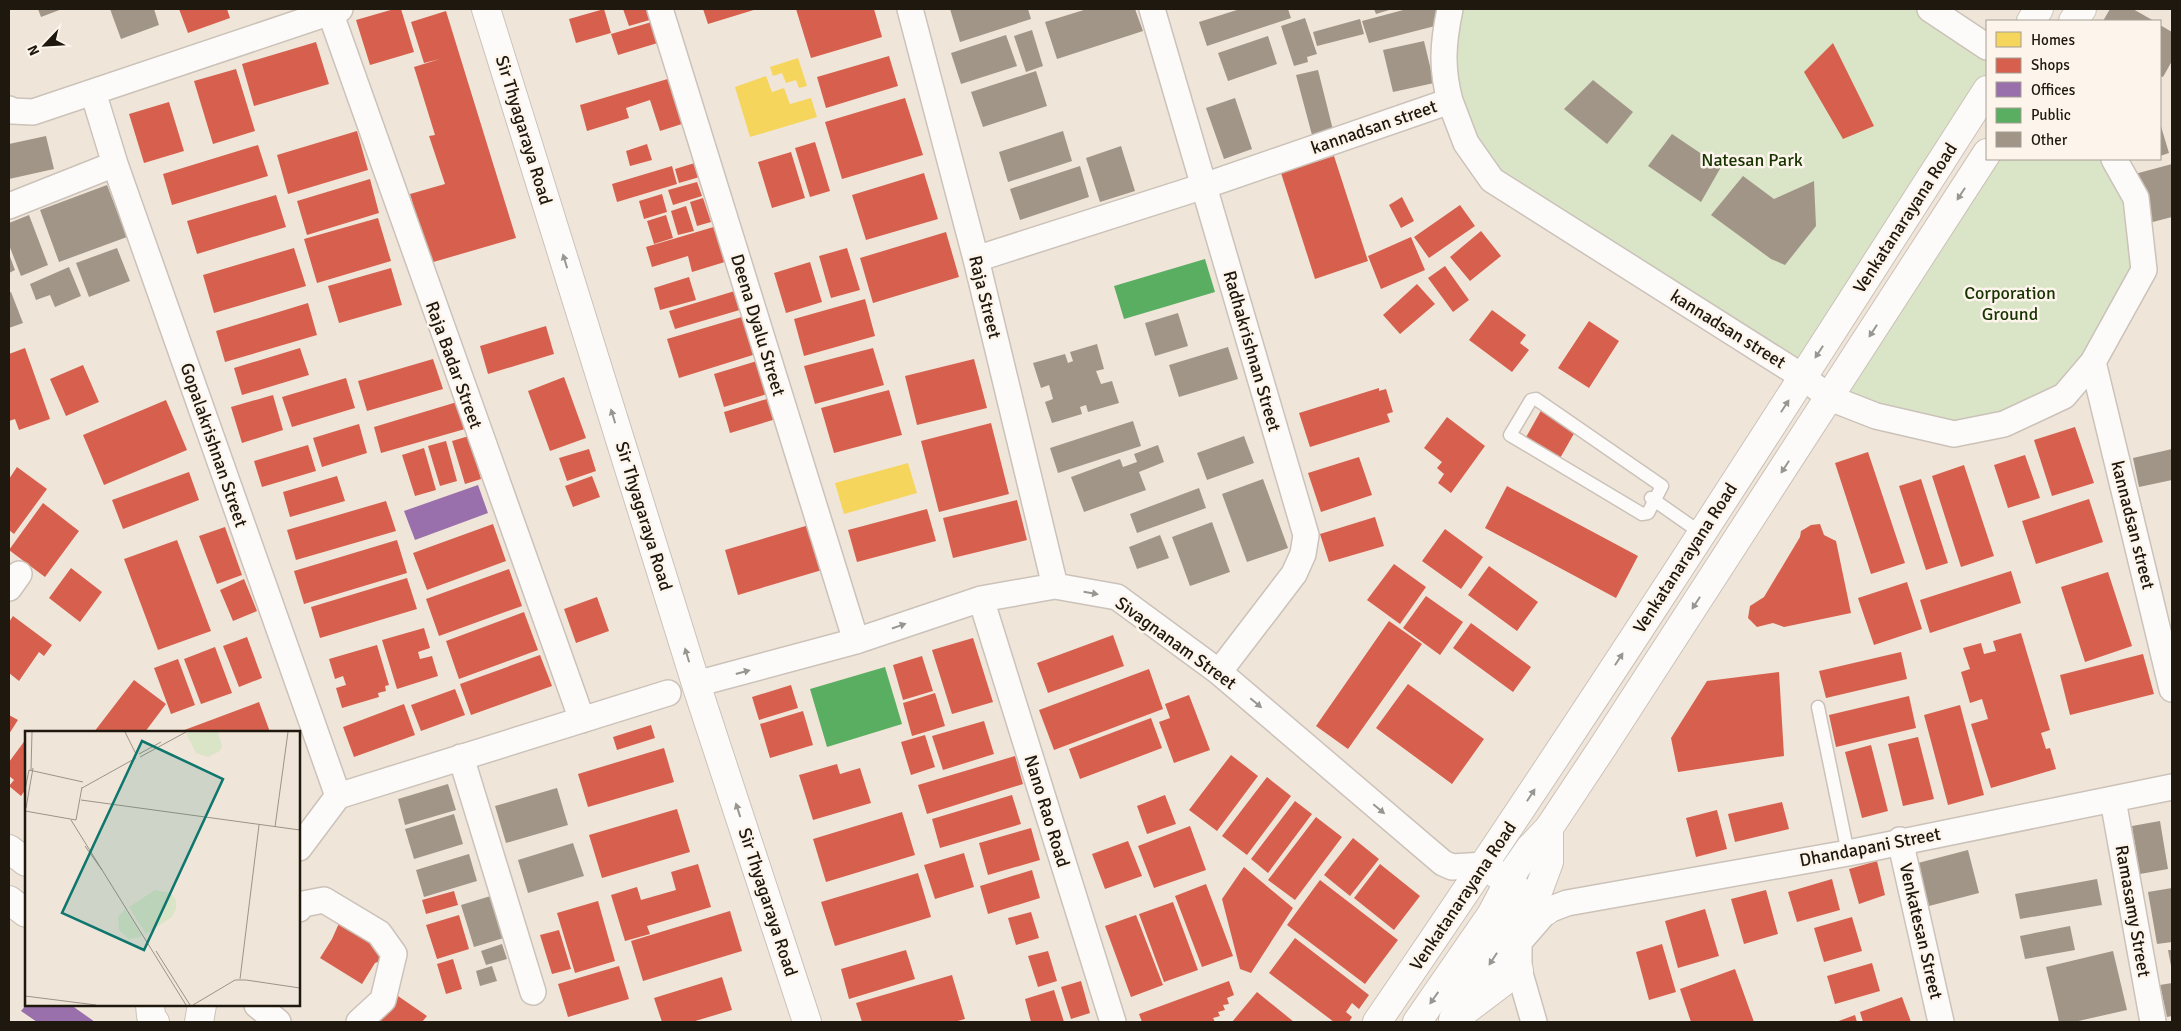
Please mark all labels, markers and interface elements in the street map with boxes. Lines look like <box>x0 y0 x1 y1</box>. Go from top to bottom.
north arrow <box>20 20 70 70</box>
legend <box>1986 20 2161 160</box>
text: Homes <box>2031 31 2075 49</box>
text: N <box>24 42 43 58</box>
street label: Sir Thyagaraya Road <box>491 53 557 207</box>
text: Shops <box>2031 56 2070 74</box>
text: Offices <box>2031 81 2076 99</box>
street label: kannadsan street <box>1308 95 1440 159</box>
text: Public <box>2031 106 2071 124</box>
text: Other <box>2031 131 2068 149</box>
street label: Venkatanarayana Road <box>1848 139 1962 297</box>
park label: Natesan Park <box>1701 149 1803 171</box>
one-way arrow <box>1956 187 1966 201</box>
street label: Deena Dyalu Street <box>726 251 790 399</box>
street label: Raja Street <box>964 253 1006 341</box>
one-way arrow <box>560 254 568 269</box>
street label: Radhakrishnan Street <box>1219 268 1285 434</box>
park label: Corporation Ground <box>1964 282 2056 325</box>
street label: kannadsan street <box>1666 285 1790 373</box>
street label: Raja Badar Street <box>421 298 487 432</box>
one-way arrow <box>1869 324 1878 337</box>
one-way arrow <box>1815 345 1824 358</box>
street label: Gopalakrishnan Street <box>176 360 252 530</box>
one-way arrow <box>1780 399 1789 412</box>
one-way arrow <box>609 409 616 424</box>
street label: Sir Thyagaraya Road <box>611 439 677 593</box>
street label: kannadsan street <box>2106 458 2160 592</box>
one-way arrow <box>1780 461 1790 474</box>
street label: Venkatanarayana Road <box>1628 479 1742 637</box>
one-way arrow <box>1083 589 1099 597</box>
street label: Sivagnanam Street <box>1111 592 1241 694</box>
one-way arrow <box>1692 597 1701 610</box>
one-way arrow <box>892 622 907 629</box>
one-way arrow <box>683 647 691 662</box>
one-way arrow <box>1614 652 1624 666</box>
one-way arrow <box>736 667 751 675</box>
one-way arrow <box>1249 698 1262 709</box>
inset map <box>25 731 300 1006</box>
street label: Nano Rao Road <box>1020 752 1074 870</box>
one-way arrow <box>1526 788 1535 802</box>
one-way arrow <box>733 802 741 817</box>
one-way arrow <box>1373 803 1385 815</box>
street label: Venkatanarayana Road <box>1405 817 1521 975</box>
street label: Dhandapani Street <box>1798 823 1942 871</box>
street label: Sir Thyagaraya Road <box>734 825 802 979</box>
street label: Ramasamy Street <box>2111 843 2155 979</box>
street label: Venkatesan Street <box>1895 861 1947 1001</box>
one-way arrow <box>1488 952 1498 965</box>
one-way arrow <box>1429 991 1439 1005</box>

